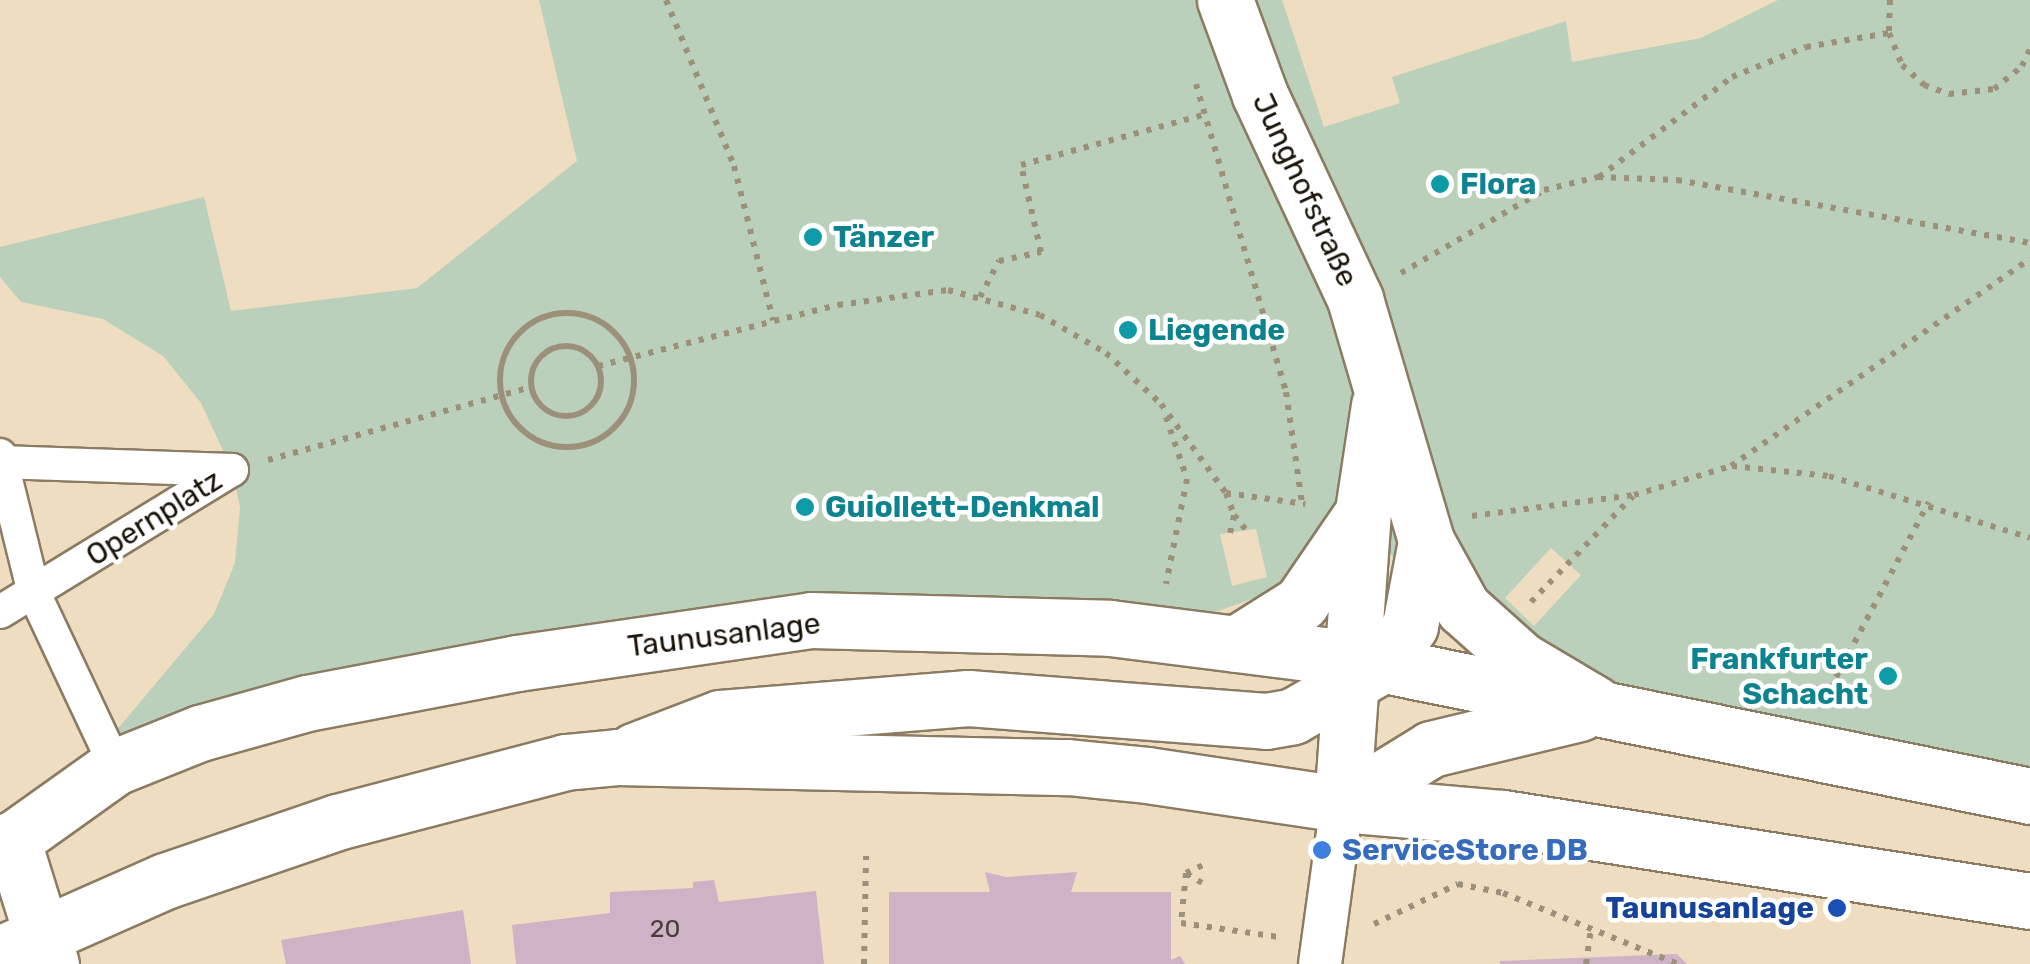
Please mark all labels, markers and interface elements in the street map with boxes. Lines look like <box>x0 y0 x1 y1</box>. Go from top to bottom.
street label: Junghofstraße <box>1245 88 1365 292</box>
place label: Flora <box>1460 166 1537 202</box>
marker: Flora <box>1429 173 1451 195</box>
place label: Tänzer <box>833 219 934 255</box>
marker: Tänzer <box>802 226 824 248</box>
place label: Liegende <box>1148 312 1285 348</box>
marker: Liegende <box>1117 319 1139 341</box>
street label: Opernplatz <box>80 462 228 574</box>
place label: Guiollett-Denkmal <box>825 489 1100 525</box>
marker: Guiollett-Denkmal <box>794 496 816 518</box>
street label: Taunusanlage <box>625 605 823 665</box>
place label: Frankfurter Schacht <box>1690 641 1868 712</box>
marker: Frankfurter Schacht <box>1877 665 1899 687</box>
place label: ServiceStore DB <box>1342 832 1588 868</box>
marker: ServiceStore DB <box>1311 839 1333 861</box>
place label: Taunusanlage <box>1606 890 1814 926</box>
marker: Taunusanlage <box>1824 895 1850 921</box>
house number: 20 <box>650 914 680 944</box>

